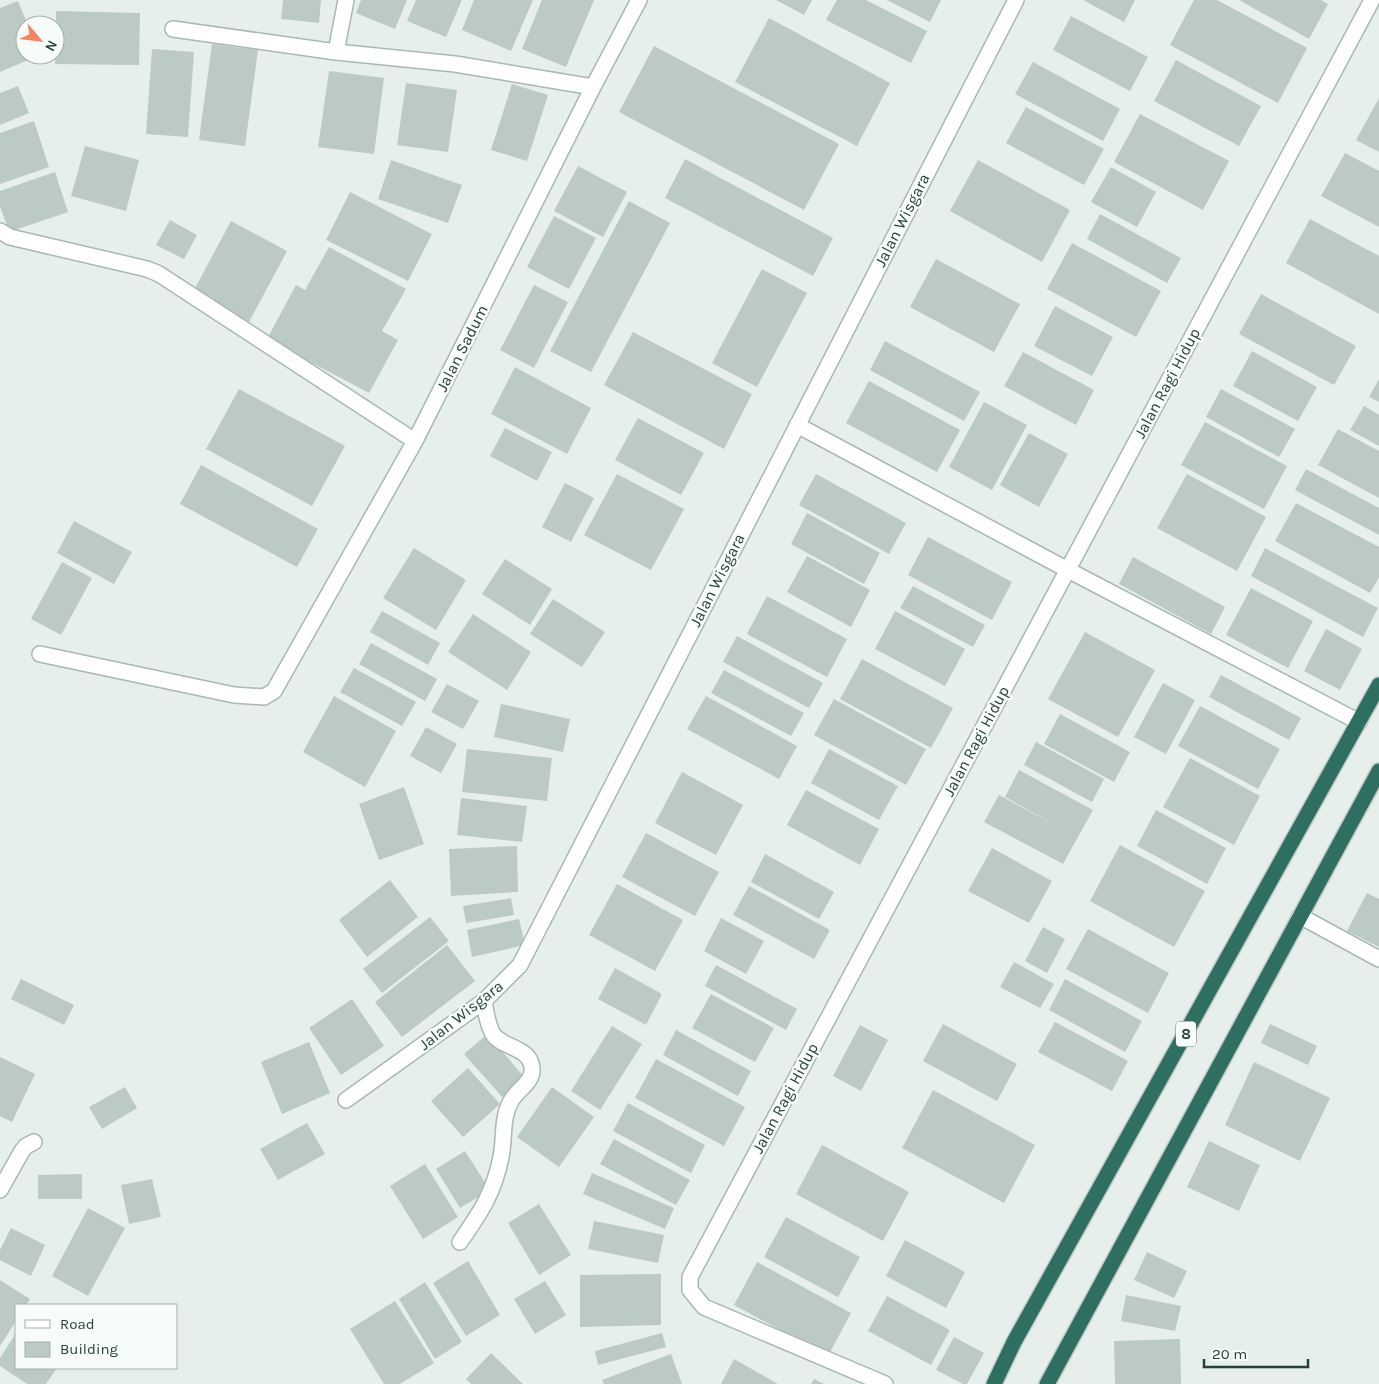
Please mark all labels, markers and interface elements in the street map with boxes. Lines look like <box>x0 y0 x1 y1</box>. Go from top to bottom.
north arrow <box>15 15 65 65</box>
text: N <box>41 37 61 54</box>
street label: Jalan Wisgara <box>870 170 934 270</box>
street label: Jalan Sadum <box>432 302 492 394</box>
street label: Jalan Ragi Hidup <box>1130 325 1204 441</box>
street label: Jalan Wisgara <box>685 530 749 630</box>
street label: Jalan Ragi Hidup <box>939 683 1013 799</box>
street label: Jalan Wisgara <box>415 976 507 1054</box>
road number: 8 <box>1176 1022 1196 1046</box>
street label: Jalan Ragi Hidup <box>748 1040 822 1156</box>
legend <box>15 1304 178 1369</box>
text: Road <box>60 1315 95 1333</box>
scale bar <box>1204 1336 1308 1368</box>
text: Building <box>60 1340 118 1358</box>
text: 20 m <box>1212 1345 1247 1363</box>

